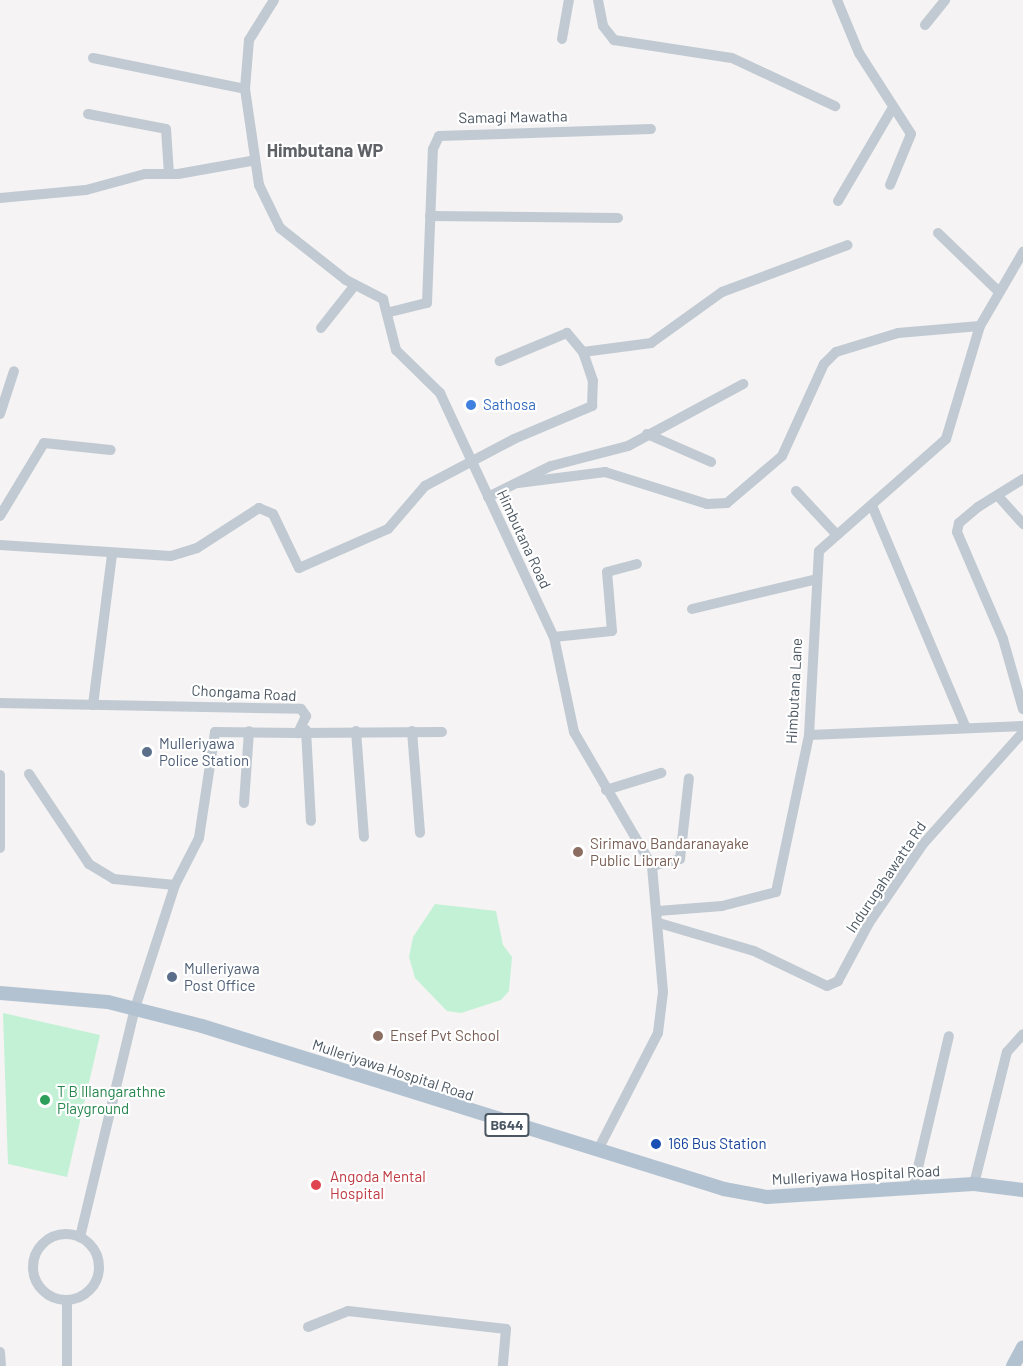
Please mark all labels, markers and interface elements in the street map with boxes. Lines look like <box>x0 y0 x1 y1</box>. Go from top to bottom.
street label: Samagi Mawatha <box>458 107 568 127</box>
district label: Himbutana WP <box>267 139 383 161</box>
place label: Sathosa <box>483 396 536 414</box>
marker: Sathosa <box>464 398 478 412</box>
street label: Himbutana Road <box>493 487 555 591</box>
street label: Himbutana Lane <box>782 637 806 745</box>
street label: Chongama Road <box>191 681 297 705</box>
place label: Mulleriyawa Police Station <box>159 734 249 769</box>
marker: Mulleriyawa Police Station <box>140 745 154 759</box>
street label: Indurugahawatta Rd <box>842 818 930 936</box>
place label: Sirimavo Bandaranayake Public Library <box>590 834 749 869</box>
marker: Sirimavo Bandaranayake Public Library <box>571 845 585 859</box>
place label: Mulleriyawa Post Office <box>184 959 260 994</box>
marker: Mulleriyawa Post Office <box>165 970 179 984</box>
place label: Ensef Pvt School <box>390 1027 499 1045</box>
marker: Ensef Pvt School <box>371 1029 385 1043</box>
street label: Mulleriyawa Hospital Road <box>310 1035 476 1105</box>
place label: T B Illangarathne Playground <box>57 1082 166 1117</box>
marker: T B Illangarathne Playground <box>38 1093 52 1107</box>
road number: B644 <box>483 1114 531 1136</box>
place label: 166 Bus Station <box>668 1135 767 1153</box>
marker: 166 Bus Station <box>649 1137 663 1151</box>
street label: Mulleriyawa Hospital Road <box>771 1162 941 1188</box>
place label: Angoda Mental Hospital <box>330 1167 426 1202</box>
marker: Angoda Mental Hospital <box>307 1176 325 1194</box>

